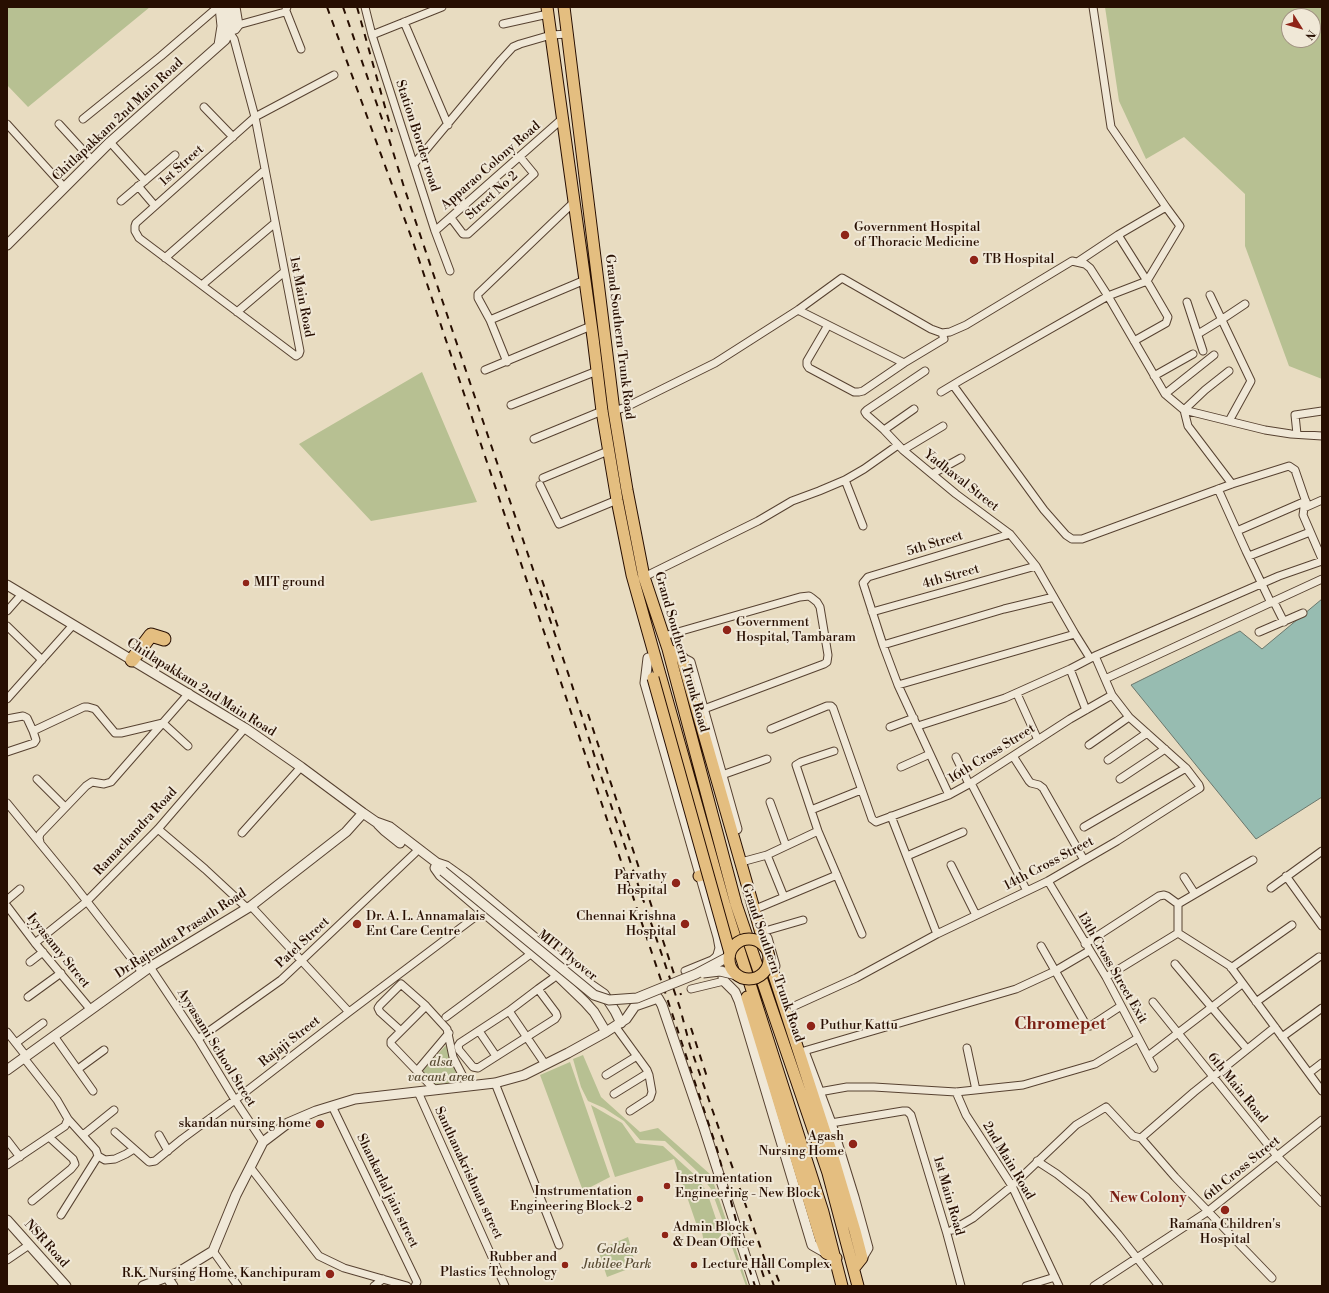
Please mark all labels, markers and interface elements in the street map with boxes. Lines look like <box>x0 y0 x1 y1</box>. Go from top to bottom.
north arrow <box>1281 8 1321 48</box>
text: N <box>1302 27 1318 42</box>
street label: Chitlapakkam 2nd Main Road <box>49 55 187 185</box>
street label: Station Border road <box>392 78 442 194</box>
street label: Apparao Colony Road <box>438 119 544 213</box>
street label: 1st Street <box>157 142 207 190</box>
street label: Street No 2 <box>463 168 521 224</box>
place label: Government Hospital of Thoracic Medicine <box>854 220 980 251</box>
marker: Government Hospital of Thoracic Medicine <box>839 229 851 241</box>
place label: TB Hospital <box>983 252 1054 268</box>
street label: Grand Southern Trunk Road <box>601 253 637 421</box>
marker: TB Hospital <box>968 254 980 266</box>
street label: 1st Main Road <box>286 255 316 339</box>
street label: Yadhaval Street <box>920 447 1002 515</box>
street label: 5th Street <box>905 528 965 560</box>
street label: 4th Street <box>921 561 981 593</box>
street label: Grand Southern Trunk Road <box>651 570 711 734</box>
place label: MIT ground <box>254 575 325 591</box>
marker: MIT ground <box>241 578 251 588</box>
place label: Government Hospital, Tambaram <box>736 615 856 646</box>
marker: Government Hospital, Tambaram <box>721 624 733 636</box>
street label: Chitlapakkam 2nd Main Road <box>124 636 278 740</box>
street label: 16th Cross Street <box>946 721 1038 787</box>
street label: Ramachandra Road <box>91 785 181 879</box>
street label: 14th Cross Street <box>1002 834 1096 894</box>
place label: Parvathy Hospital <box>614 868 667 899</box>
marker: Parvathy Hospital <box>670 877 682 889</box>
street label: Grand Southern Trunk Road <box>738 882 806 1044</box>
street label: Dr.Rajendra Prasath Road <box>112 886 250 982</box>
place label: Dr. A. L. Annamalais Ent Care Centre <box>366 909 485 940</box>
place label: Chennai Krishna Hospital <box>576 909 676 940</box>
street label: Iyyasamy Street <box>23 910 93 992</box>
street label: 13th Cross Street Exit <box>1074 910 1150 1026</box>
street label: Patel Street <box>273 914 333 972</box>
marker: Dr. A. L. Annamalais Ent Care Centre <box>351 918 363 930</box>
marker: Chennai Krishna Hospital <box>679 918 691 930</box>
street label: MIT Flyover <box>534 927 600 985</box>
street label: Ayyasami School Street <box>173 986 259 1110</box>
street label: Rajaji Street <box>256 1013 324 1071</box>
district label: Chromepet <box>1014 1015 1106 1035</box>
place label: Puthur Kattu <box>820 1018 898 1034</box>
marker: Puthur Kattu <box>805 1020 817 1032</box>
street label: 6th Main Road <box>1204 1050 1270 1126</box>
park label: alsa vacant area <box>408 1055 474 1086</box>
street label: Santhanakrishnan street <box>431 1104 505 1242</box>
place label: skandan nursing home <box>178 1116 311 1132</box>
marker: skandan nursing home <box>314 1118 326 1130</box>
street label: 2nd Main Road <box>979 1119 1037 1203</box>
place label: Agash Nursing Home <box>759 1129 844 1160</box>
street label: Shankarlal jain street <box>353 1131 421 1251</box>
street label: 6th Cross Street <box>1201 1133 1283 1205</box>
marker: Agash Nursing Home <box>847 1138 859 1150</box>
street label: 1st Main Road <box>929 1155 967 1237</box>
place label: Instrumentation Engineering - New Block <box>675 1171 820 1202</box>
marker: Instrumentation Engineering - New Block <box>662 1181 672 1191</box>
place label: Instrumentation Engineering Block-2 <box>510 1184 632 1215</box>
district label: New Colony <box>1110 1191 1186 1207</box>
marker: Instrumentation Engineering Block-2 <box>635 1194 645 1204</box>
marker: Ramana Children's Hospital <box>1219 1204 1231 1216</box>
street label: NSR Road <box>20 1217 72 1271</box>
place label: Ramana Children's Hospital <box>1169 1217 1281 1248</box>
place label: Admin Block & Dean Office <box>673 1220 755 1251</box>
marker: Admin Block & Dean Office <box>660 1230 670 1240</box>
park label: Golden Jubilee Park <box>583 1242 651 1273</box>
place label: Rubber and Plastics Technology <box>440 1250 557 1281</box>
place label: Lecture Hall Complex <box>702 1257 830 1273</box>
marker: Rubber and Plastics Technology <box>560 1260 570 1270</box>
marker: Lecture Hall Complex <box>689 1260 699 1270</box>
place label: R.K. Nursing Home, Kanchipuram <box>122 1266 321 1282</box>
marker: R.K. Nursing Home, Kanchipuram <box>324 1268 336 1280</box>

